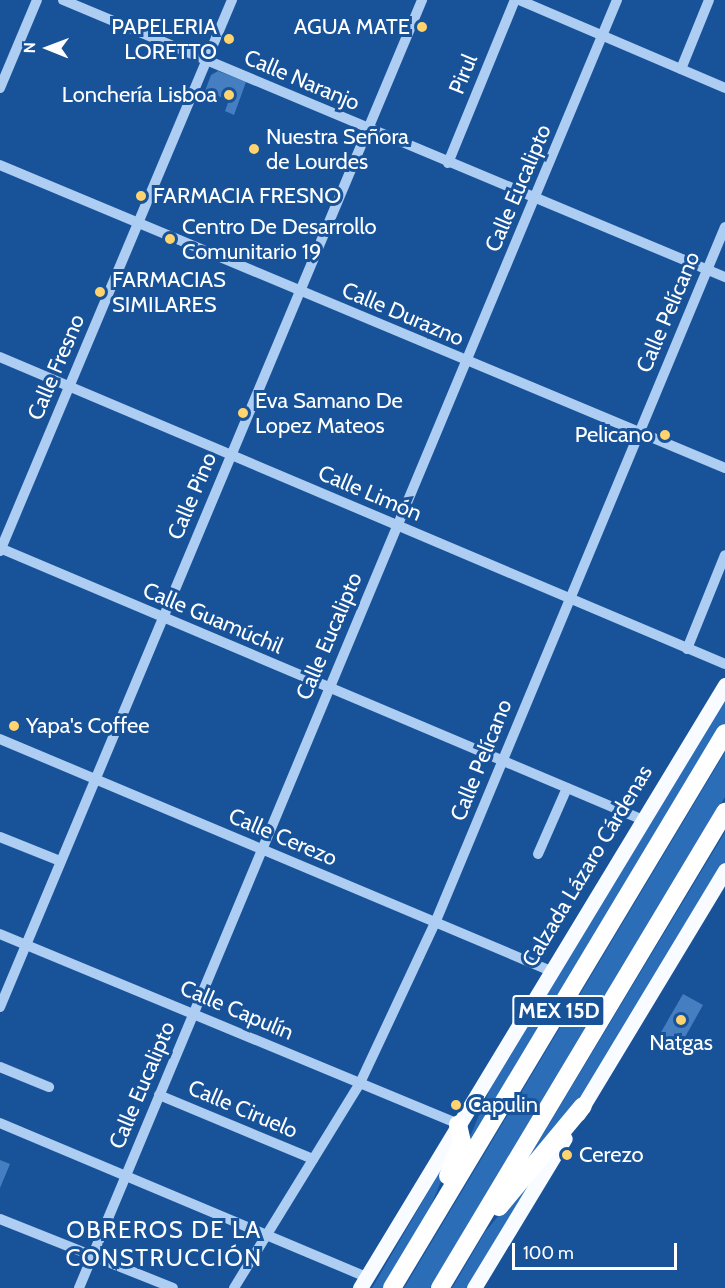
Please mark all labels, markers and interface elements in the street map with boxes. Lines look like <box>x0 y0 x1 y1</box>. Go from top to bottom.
place label: PAPELERIA LORETTO <box>111 13 217 64</box>
place label: AGUA MATE <box>294 14 410 40</box>
north arrow <box>18 18 78 78</box>
marker: AGUA MATE <box>415 20 429 34</box>
marker: PAPELERIA LORETTO <box>222 32 236 46</box>
text: N <box>20 42 39 53</box>
street label: Calle Naranjo <box>240 44 364 116</box>
street label: Pirul <box>443 50 483 98</box>
place label: Lonchería Lisboa <box>62 82 217 108</box>
marker: Lonchería Lisboa <box>222 88 236 102</box>
street label: Calle Eucalipto <box>479 120 557 256</box>
place label: Nuestra Señora de Lourdes <box>266 123 409 174</box>
marker: Nuestra Señora de Lourdes <box>247 142 261 156</box>
place label: FARMACIA FRESNO <box>153 183 341 209</box>
marker: FARMACIA FRESNO <box>134 189 148 203</box>
place label: Centro De Desarrollo Comunitario 19 <box>182 213 377 264</box>
marker: Centro De Desarrollo Comunitario 19 <box>163 232 177 246</box>
street label: Calle Pelícano <box>631 247 705 377</box>
place label: FARMACIAS SIMILARES <box>112 266 226 318</box>
street label: Calle Durazno <box>338 276 468 352</box>
marker: FARMACIAS SIMILARES <box>93 285 107 299</box>
street label: Calle Fresno <box>22 310 90 424</box>
place label: Eva Samano De Lopez Mateos <box>255 387 403 439</box>
marker: Eva Samano De Lopez Mateos <box>236 406 250 420</box>
place label: Pelicano <box>575 422 653 448</box>
marker: Pelicano <box>658 428 672 442</box>
street label: Calle Pino <box>162 448 222 544</box>
street label: Calle Limón <box>314 459 426 527</box>
street label: Calle Eucalipto <box>290 568 368 704</box>
street label: Calle Guamúchil <box>139 577 287 659</box>
street label: Calle Pelícano <box>445 695 517 825</box>
place label: Yapa's Coffee <box>26 713 150 739</box>
marker: Yapa's Coffee <box>7 719 21 733</box>
street label: Calzada Lázaro Cárdenas <box>516 760 658 972</box>
street label: Calle Cerezo <box>225 802 341 872</box>
street label: Calle Capulín <box>176 974 298 1046</box>
road number: MEX 15D <box>511 993 607 1029</box>
marker: Natgas <box>674 1013 688 1027</box>
street label: Calle Eucalipto <box>103 1017 181 1153</box>
place label: Natgas <box>649 1030 713 1056</box>
street label: Calle Ciruelo <box>184 1074 302 1144</box>
place label: Capulin <box>468 1092 538 1118</box>
marker: Capulin <box>449 1098 463 1112</box>
place label: Cerezo <box>579 1142 644 1168</box>
marker: Cerezo <box>560 1148 574 1162</box>
district label: OBREROS DE LA CONSTRUCCIÓN <box>65 1216 263 1272</box>
scale bar <box>515 1231 680 1269</box>
text: 100 m <box>523 1242 574 1264</box>

